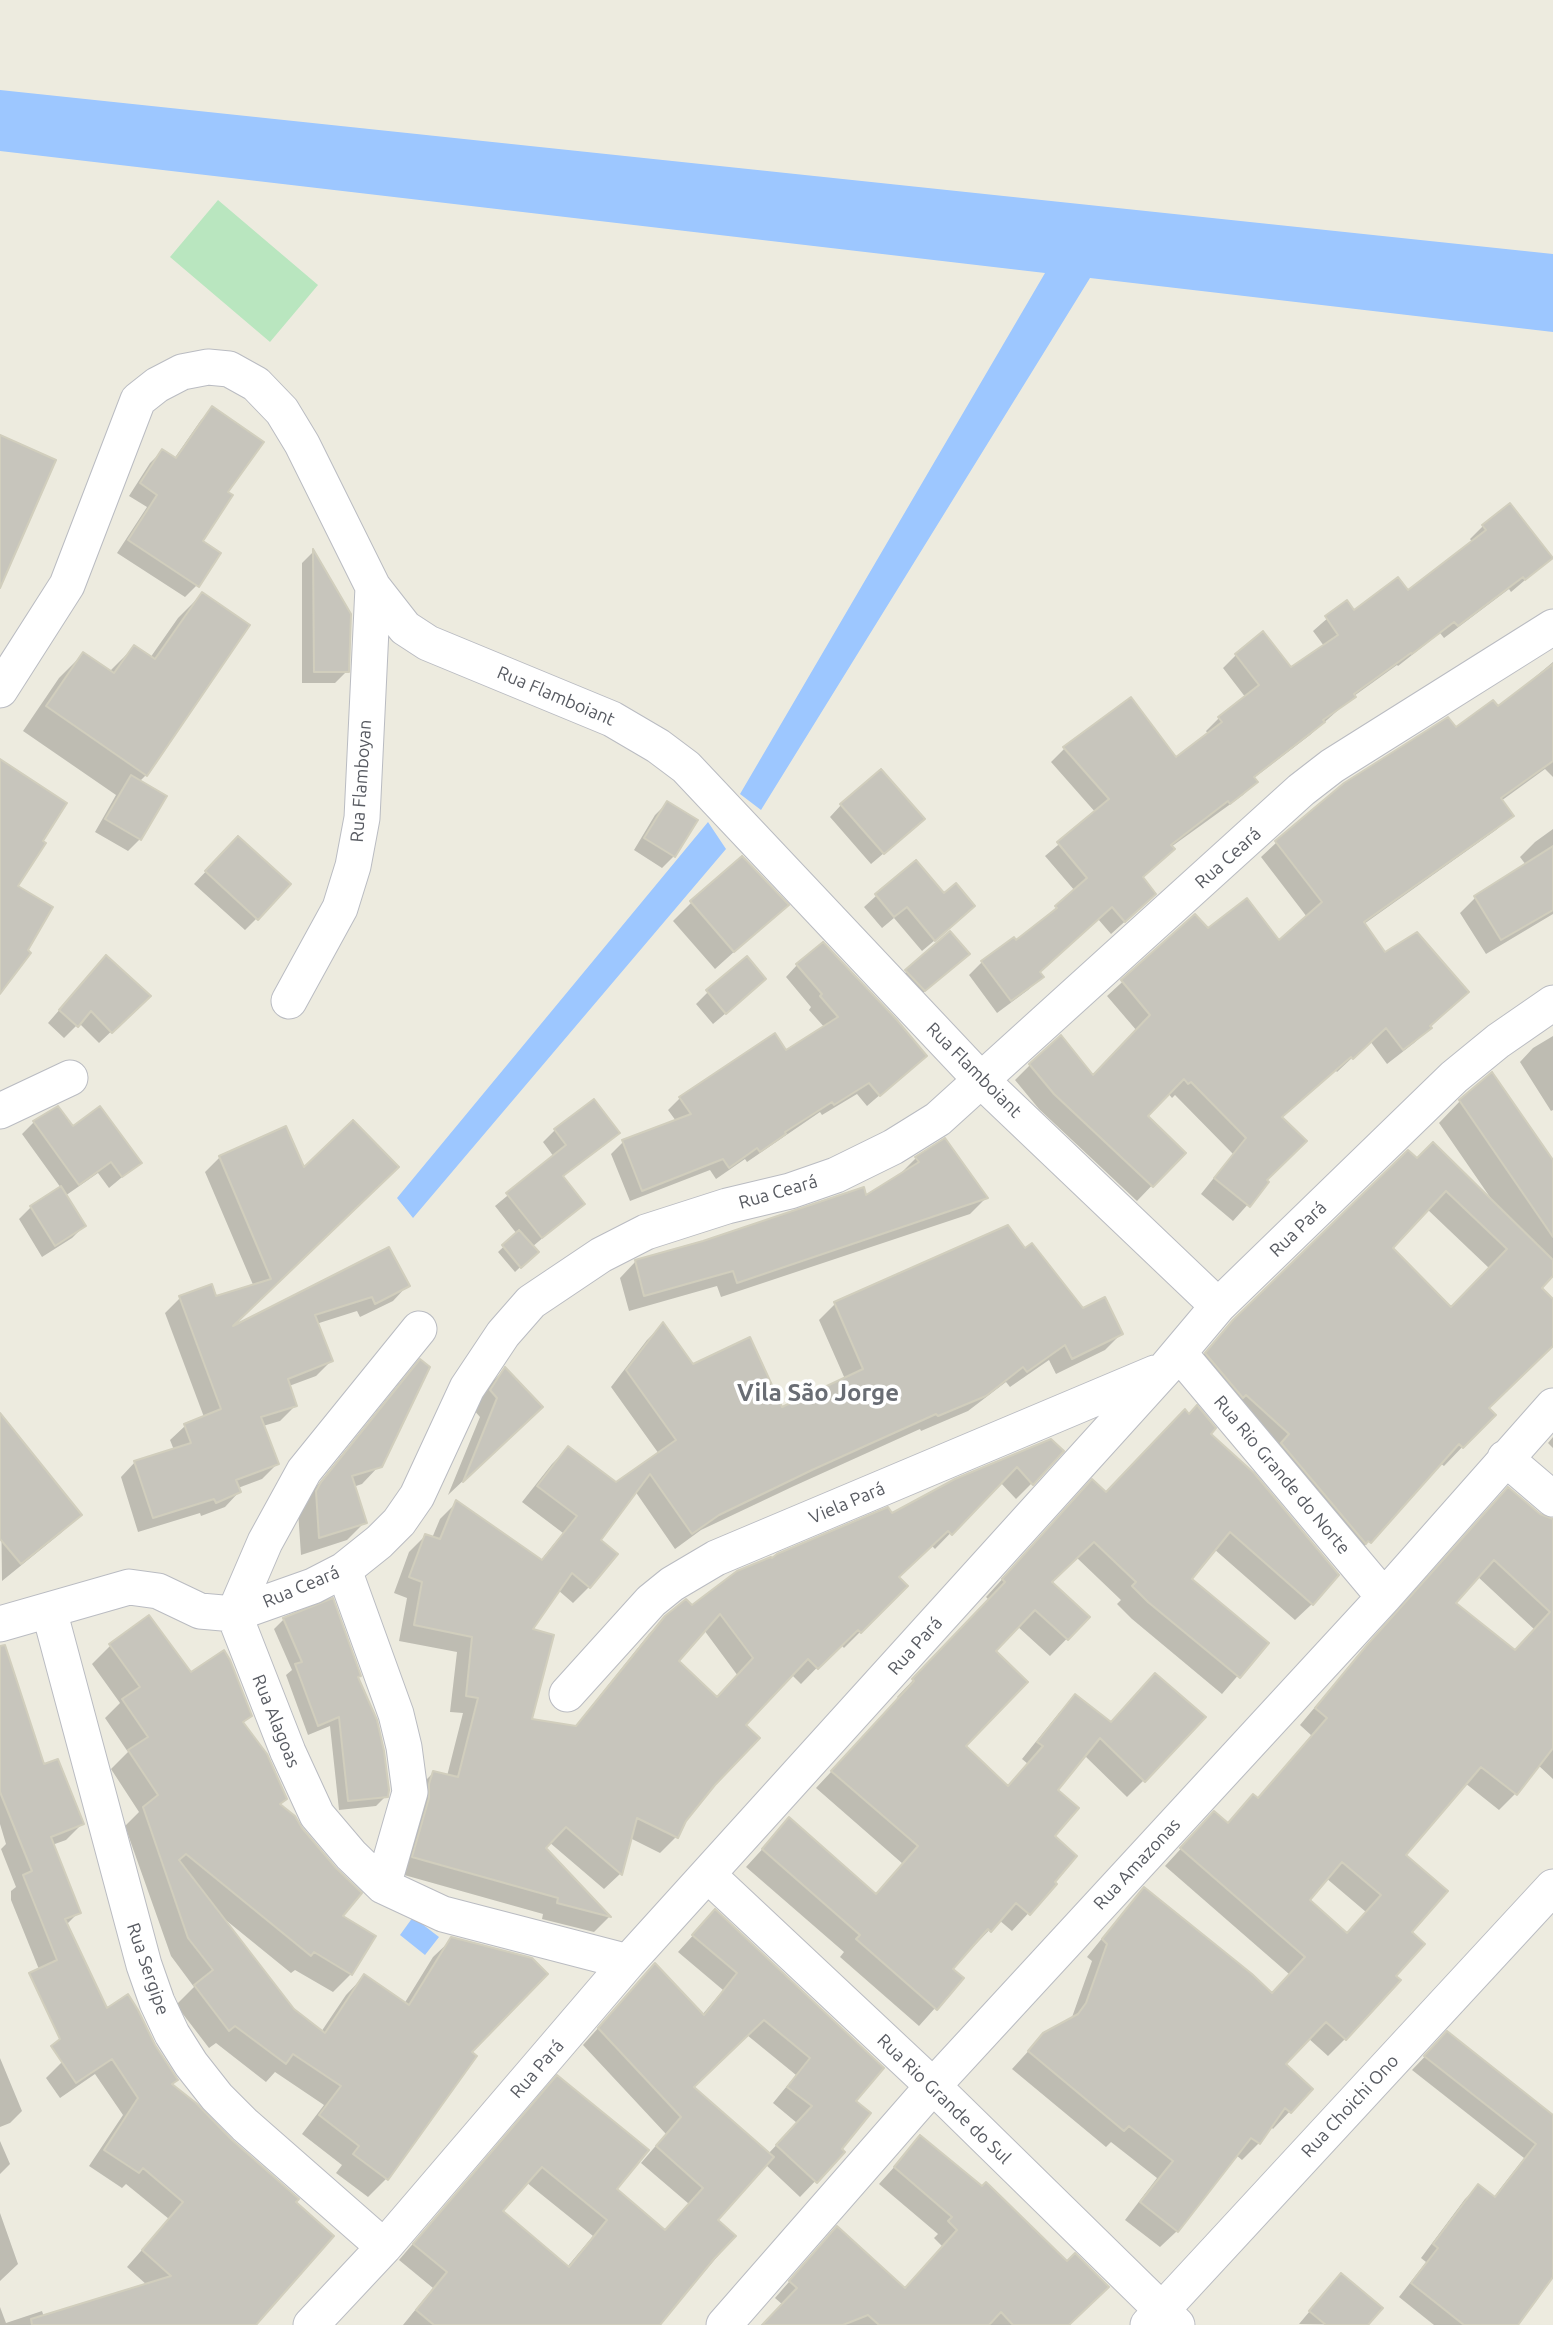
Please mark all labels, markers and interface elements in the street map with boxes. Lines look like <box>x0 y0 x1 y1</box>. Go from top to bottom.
street label: Rua Flamboiant <box>494 661 618 731</box>
street label: Rua Flamboyan <box>346 719 376 843</box>
street label: Rua Ceará <box>1191 823 1265 893</box>
street label: Rua Flamboiant <box>922 1018 1026 1122</box>
street label: Rua Ceará <box>736 1170 820 1214</box>
street label: Rua Pará <box>1265 1197 1331 1261</box>
district label: Vila São Jorge <box>737 1379 899 1407</box>
street label: Rua Rio Grande do Norte <box>1209 1391 1355 1559</box>
street label: Viela Pará <box>806 1477 888 1529</box>
street label: Rua Ceará <box>259 1561 343 1613</box>
street label: Rua Pará <box>883 1612 947 1680</box>
street label: Rua Alagoas <box>248 1671 304 1771</box>
street label: Rua Amazonas <box>1089 1814 1185 1914</box>
street label: Rua Sergipe <box>122 1920 174 2018</box>
street label: Rua Rio Grande do Sul <box>873 2030 1015 2168</box>
street label: Rua Pará <box>506 2035 568 2103</box>
street label: Rua Choichi Ono <box>1297 2050 1403 2162</box>

